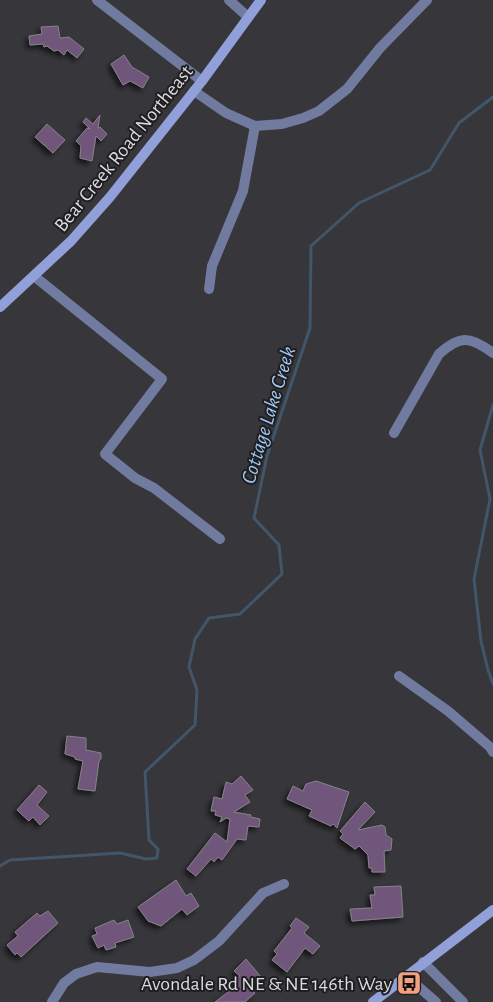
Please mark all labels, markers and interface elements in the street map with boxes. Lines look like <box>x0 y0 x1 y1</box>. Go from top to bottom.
street label: Bear Creek Road Northeast <box>51 61 197 235</box>
water label: Cottage Lake Creek <box>238 344 299 486</box>
bus stop icon: Avondale Rd NE & NE 146th Way <box>396 970 422 996</box>
place label: Avondale Rd NE & NE 146th Way <box>141 974 392 994</box>

